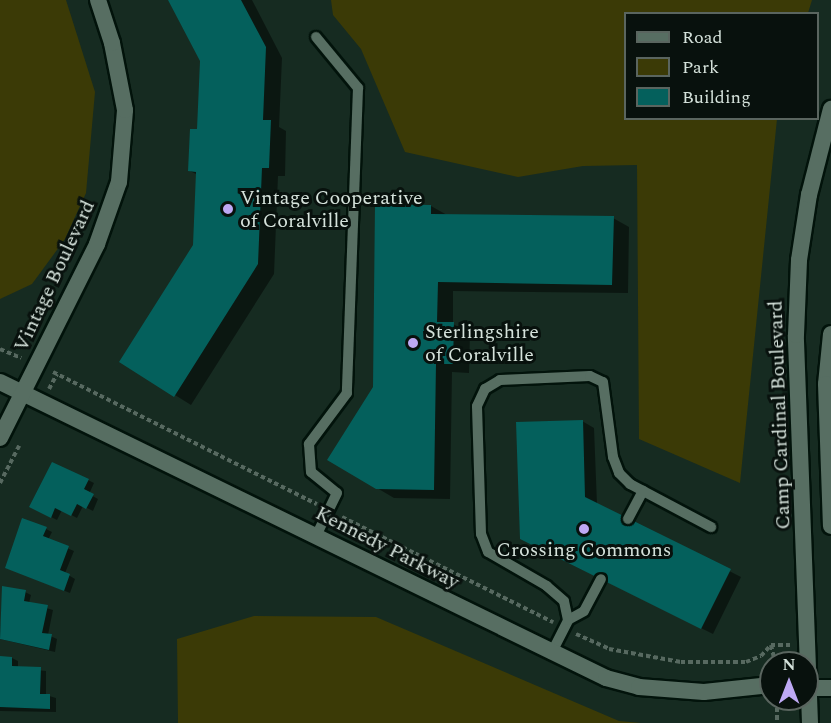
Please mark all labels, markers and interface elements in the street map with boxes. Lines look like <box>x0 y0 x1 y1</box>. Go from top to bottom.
legend <box>624 12 819 120</box>
text: Road <box>682 24 723 51</box>
text: Park <box>682 54 719 81</box>
text: Building <box>682 84 751 111</box>
place label: Vintage Cooperative of Coralville <box>240 186 423 233</box>
street label: Vintage Boulevard <box>9 196 101 356</box>
marker: Vintage Cooperative of Coralville <box>221 202 235 216</box>
street label: Camp Cardinal Boulevard <box>764 300 796 530</box>
place label: Sterlingshire of Coralville <box>425 320 539 367</box>
marker: Sterlingshire of Coralville <box>406 336 420 350</box>
street label: Kennedy Parkway <box>311 501 463 595</box>
marker: Crossing Commons <box>577 522 591 536</box>
place label: Crossing Commons <box>497 538 671 562</box>
north arrow <box>759 651 819 711</box>
text: N <box>782 653 796 677</box>

